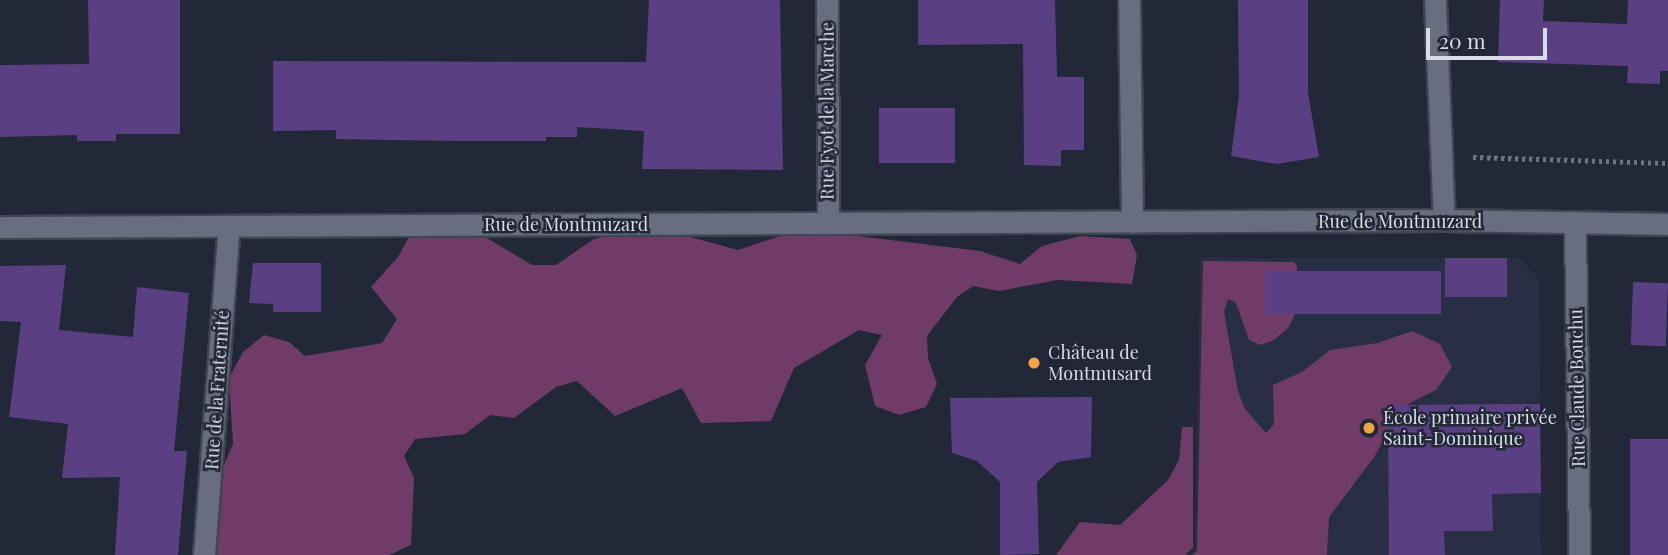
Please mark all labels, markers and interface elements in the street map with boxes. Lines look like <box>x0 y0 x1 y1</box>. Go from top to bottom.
scale bar <box>1430 14 1551 58</box>
street label: Rue Fyot de la Marche <box>816 22 838 200</box>
text: 20 m <box>1439 26 1486 54</box>
street label: Rue de Montmuzard <box>1318 210 1482 232</box>
street label: Rue de Montmuzard <box>484 213 648 235</box>
street label: Rue de la Fraternité <box>201 309 233 471</box>
street label: Rue Claude Bouchu <box>1565 309 1589 467</box>
place label: Château de Montmusard <box>1048 342 1152 384</box>
marker: Château de Montmusard <box>1026 355 1042 371</box>
place label: École primaire privée Saint-Dominique <box>1383 407 1557 450</box>
marker: École primaire privée Saint-Dominique <box>1361 420 1377 436</box>

